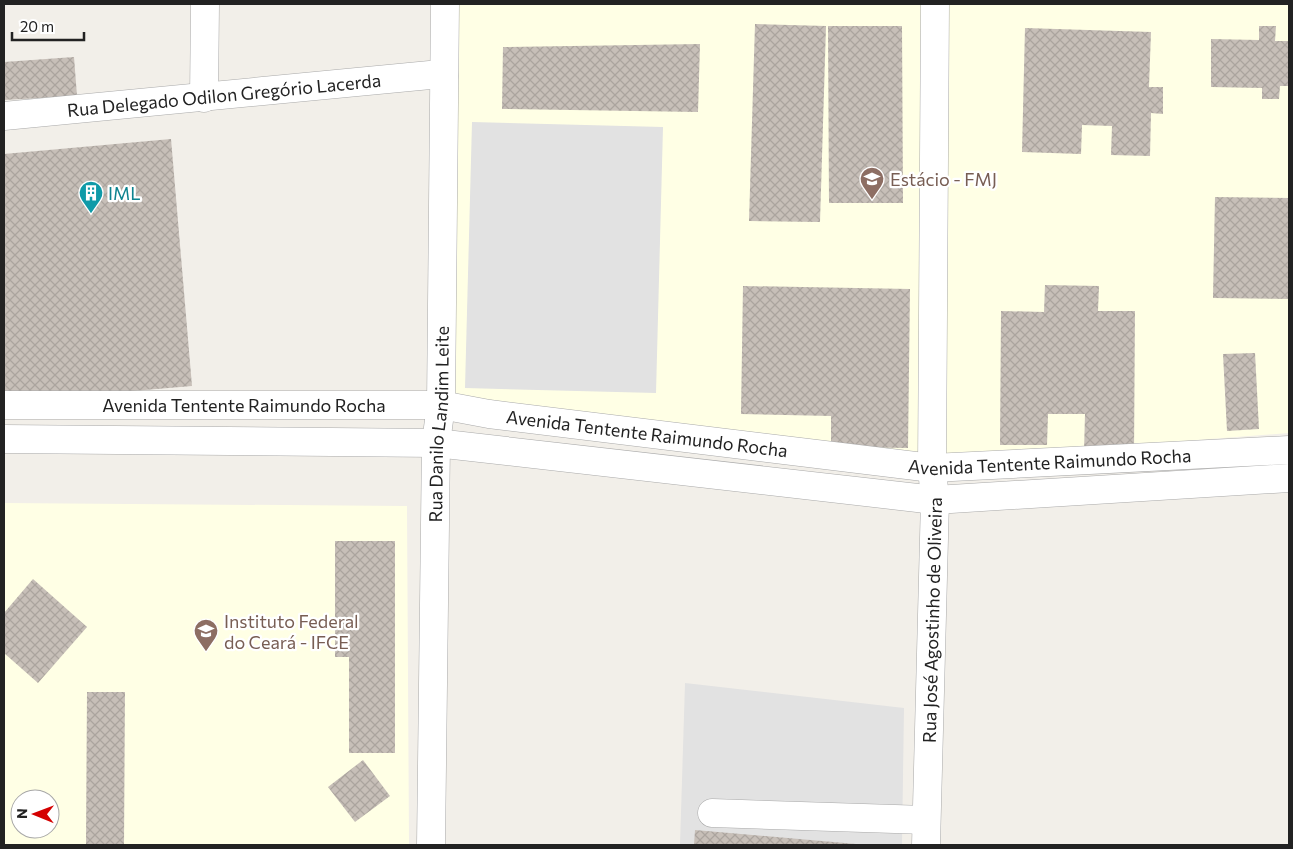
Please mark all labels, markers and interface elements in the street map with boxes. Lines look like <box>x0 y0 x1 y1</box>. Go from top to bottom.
scale bar <box>12 10 85 42</box>
text: 20 m <box>20 17 54 35</box>
street label: Rua Delegado Odilon Gregório Lacerda <box>66 69 382 121</box>
school or university icon: Estácio - FMJ <box>859 166 885 200</box>
place label: Estácio - FMJ <box>890 168 997 190</box>
building icon: IML <box>78 180 104 214</box>
place label: IML <box>108 182 141 204</box>
street label: Rua Danilo Landim Leite <box>424 326 453 523</box>
street label: Avenida Tentente Raimundo Rocha <box>102 394 386 416</box>
street label: Avenida Tentente Raimundo Rocha <box>505 405 789 461</box>
street label: Avenida Tentente Raimundo Rocha <box>907 444 1192 479</box>
street label: Rua José Agostinho de Oliveira <box>918 497 946 743</box>
place label: Instituto Federal do Ceará - IFCE <box>224 610 359 653</box>
school or university icon: Instituto Federal do Ceará - IFCE <box>193 618 219 652</box>
north arrow <box>10 789 60 839</box>
text: N <box>13 808 30 819</box>

